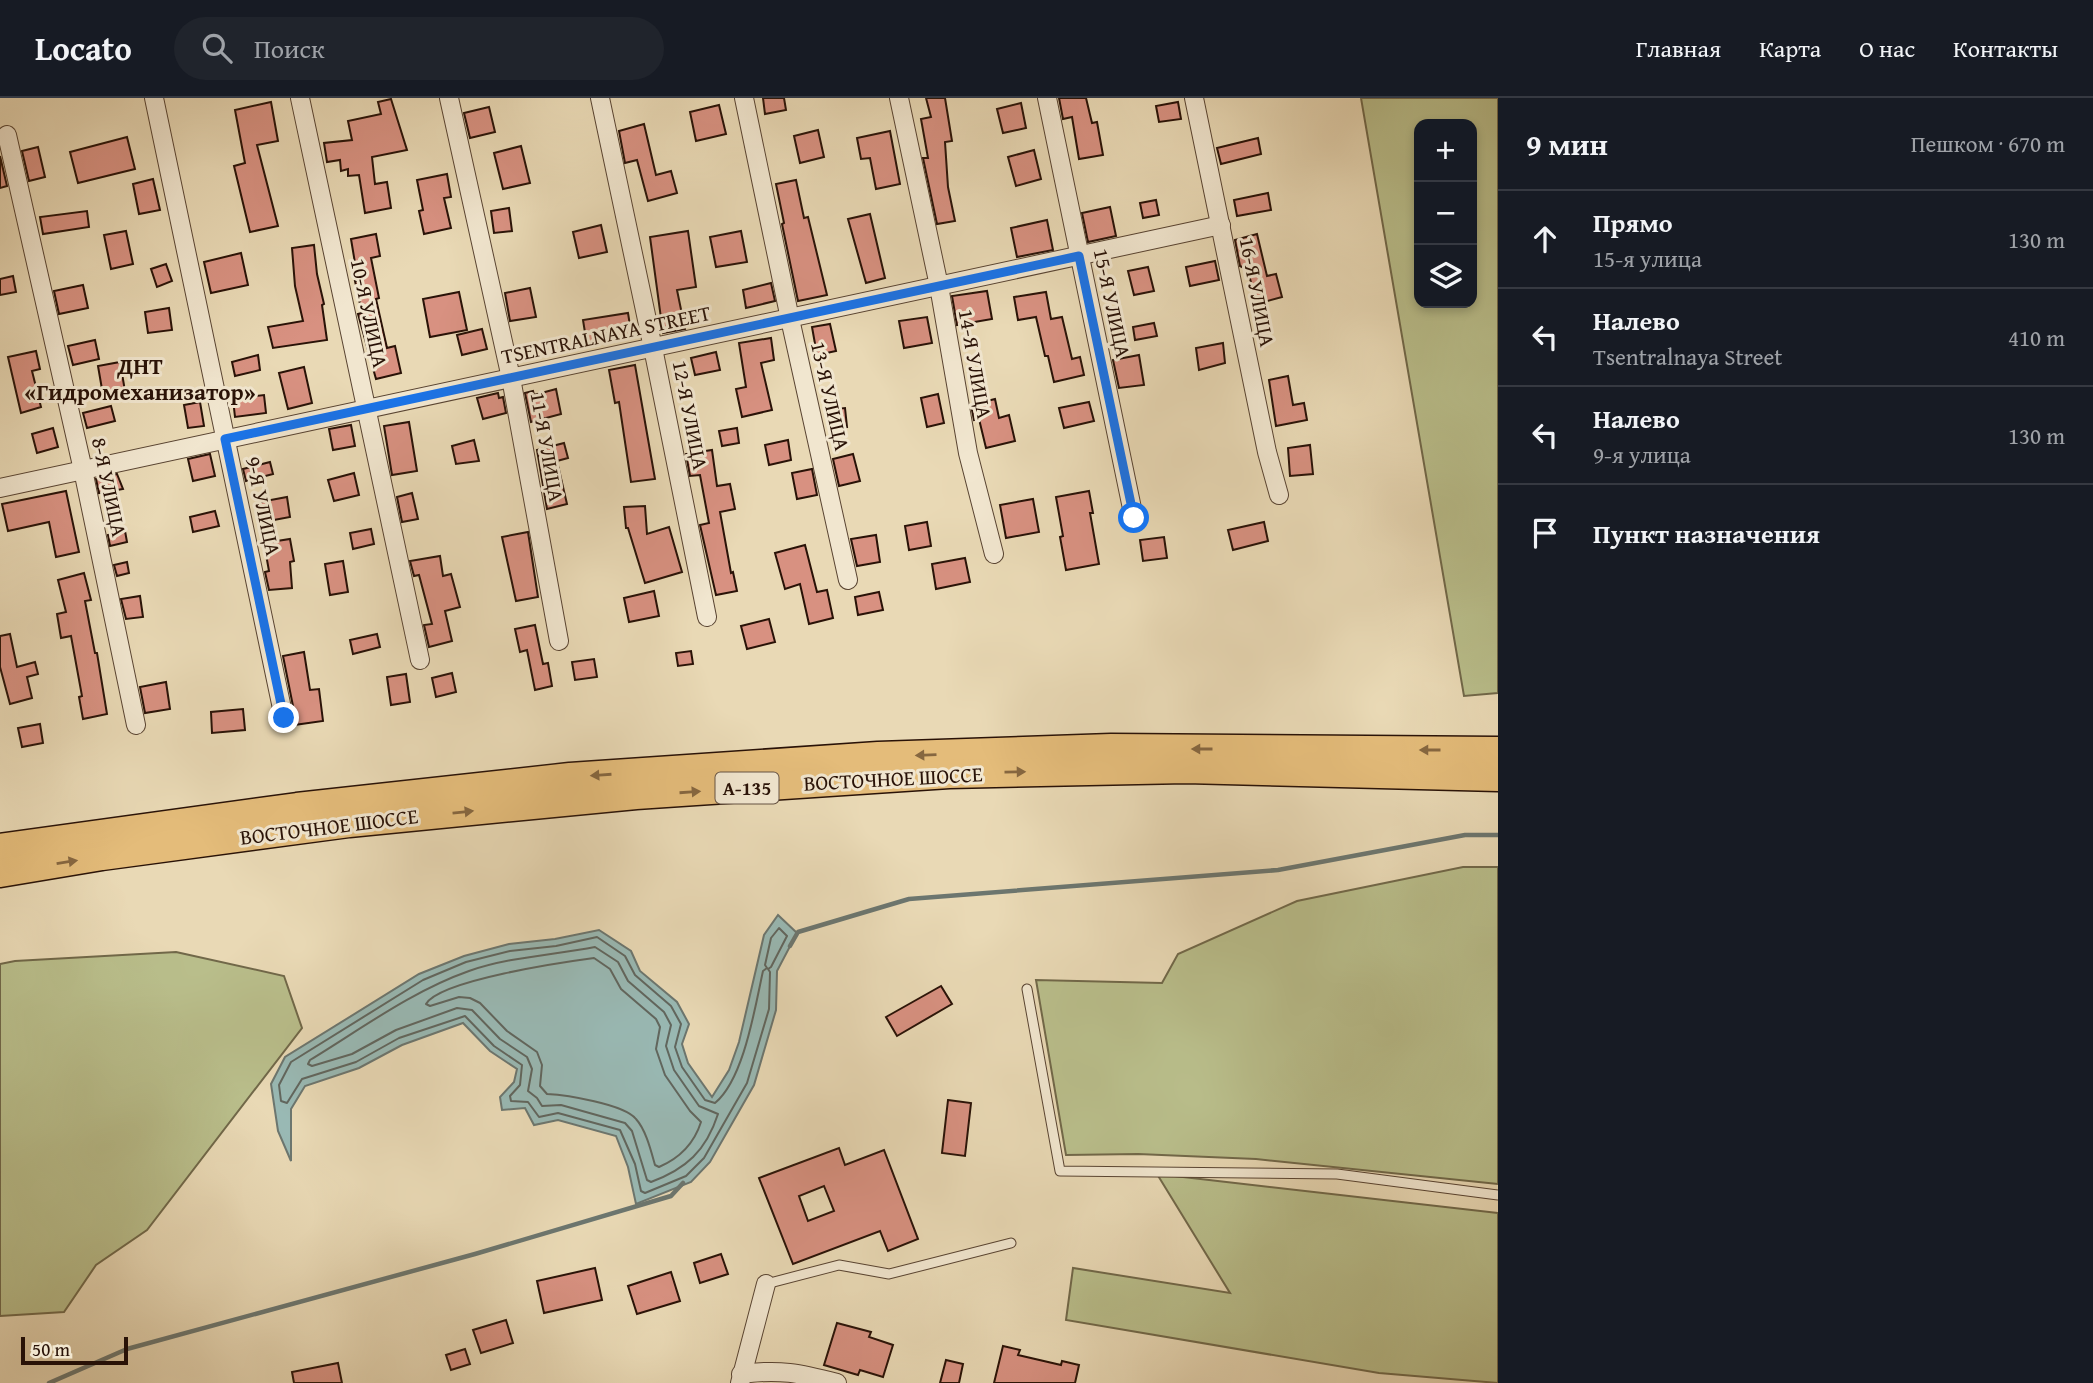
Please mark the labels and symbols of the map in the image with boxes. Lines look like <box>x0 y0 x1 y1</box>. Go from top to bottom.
street label: 16-Я УЛИЦА <box>1232 234 1283 350</box>
street label: 15-Я УЛИЦА <box>1086 245 1139 361</box>
street label: 10-Я УЛИЦА <box>343 255 396 371</box>
street label: TSENTRALNAYA STREET <box>498 297 714 372</box>
street label: 14-Я УЛИЦА <box>951 307 1000 421</box>
street label: 13-Я УЛИЦА <box>803 338 858 454</box>
district label: ДНТ «Гидромеханизатор» <box>24 349 256 408</box>
street label: 12-Я УЛИЦА <box>665 357 716 473</box>
street label: 11-Я УЛИЦА <box>523 390 572 504</box>
street label: 8-Я УЛИЦА <box>84 434 135 540</box>
street label: 9-Я УЛИЦА <box>238 453 289 559</box>
route start <box>1118 502 1149 533</box>
route end <box>268 702 299 733</box>
one-way arrow <box>1191 743 1213 755</box>
one-way arrow <box>1419 744 1441 756</box>
one-way arrow <box>915 749 937 760</box>
street label: ВОСТОЧНОЕ ШОССЕ <box>803 758 984 799</box>
one-way arrow <box>1004 767 1026 778</box>
one-way arrow <box>590 770 612 781</box>
road number: А-135 <box>716 772 778 804</box>
one-way arrow <box>679 786 701 797</box>
street label: ВОСТОЧНОЕ ШОССЕ <box>238 800 420 853</box>
one-way arrow <box>452 806 474 817</box>
one-way arrow <box>56 856 78 867</box>
scale bar <box>21 1334 128 1366</box>

